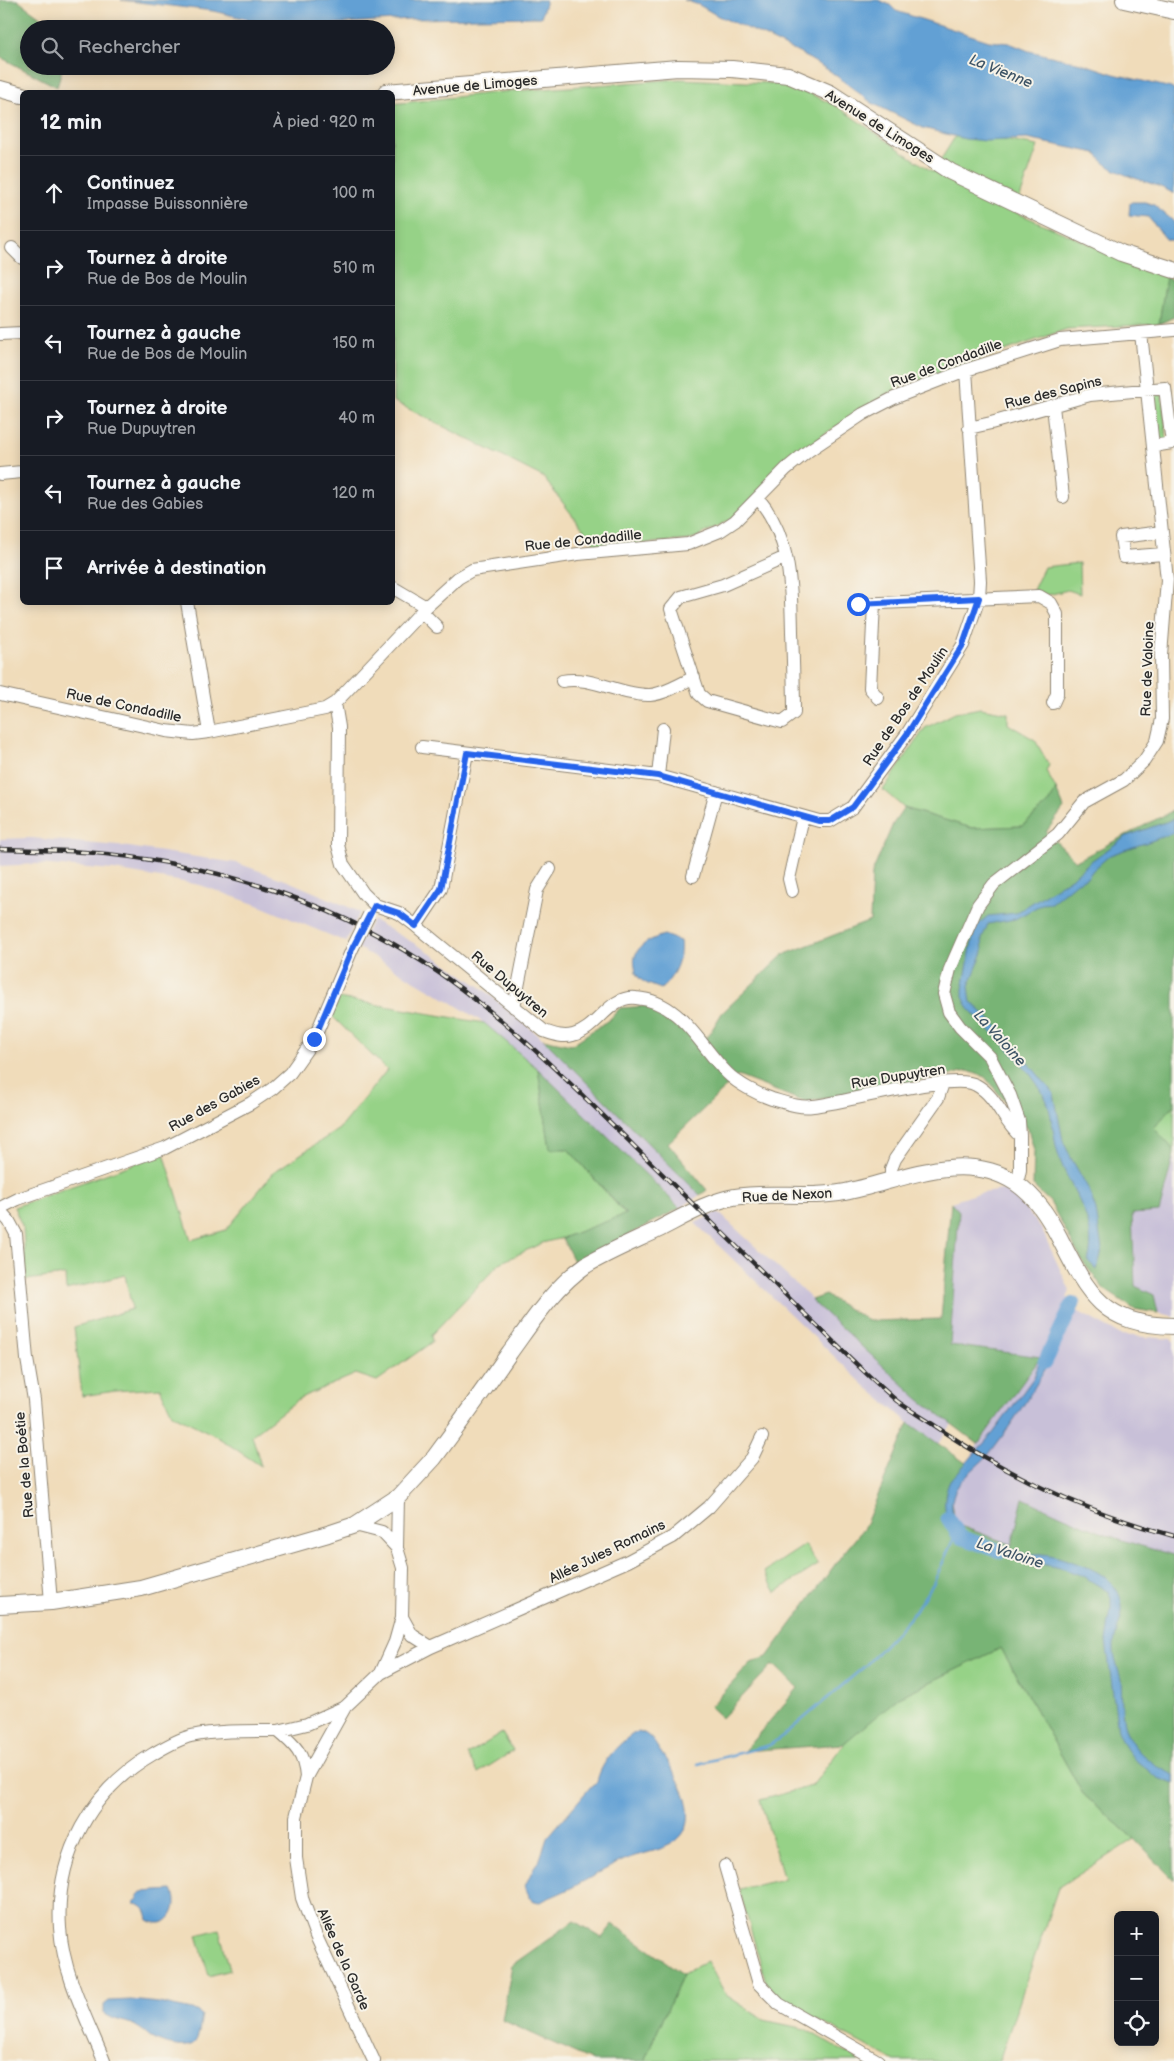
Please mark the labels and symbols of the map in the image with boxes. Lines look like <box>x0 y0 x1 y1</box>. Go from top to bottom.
water label: La Vienne <box>966 50 1035 93</box>
street label: Avenue de Limoges <box>412 72 538 99</box>
street label: Avenue de Limoges <box>822 86 937 167</box>
street label: Rue de Condadille <box>888 335 1004 392</box>
street label: Rue des Sapins <box>1003 372 1103 413</box>
street label: Rue de Condadille <box>524 526 642 555</box>
route start <box>847 593 870 616</box>
street label: Rue de Valoine <box>1137 621 1158 717</box>
street label: Rue de Bos de Moulin <box>859 643 952 769</box>
street label: Rue de Condadille <box>65 685 183 726</box>
street label: Rue Dupuytren <box>468 947 552 1022</box>
water label: La Valoine <box>969 1006 1030 1071</box>
route end <box>303 1028 326 1051</box>
street label: Rue Dupuytren <box>850 1061 947 1092</box>
street label: Rue des Gabies <box>166 1071 263 1136</box>
street label: Rue de Nexon <box>741 1185 833 1206</box>
street label: Rue de la Boétie <box>11 1411 38 1519</box>
street label: Allée Jules Romains <box>546 1516 668 1587</box>
water label: La Valoine <box>974 1534 1046 1573</box>
street label: Allée de la Garde <box>313 1906 374 2013</box>

